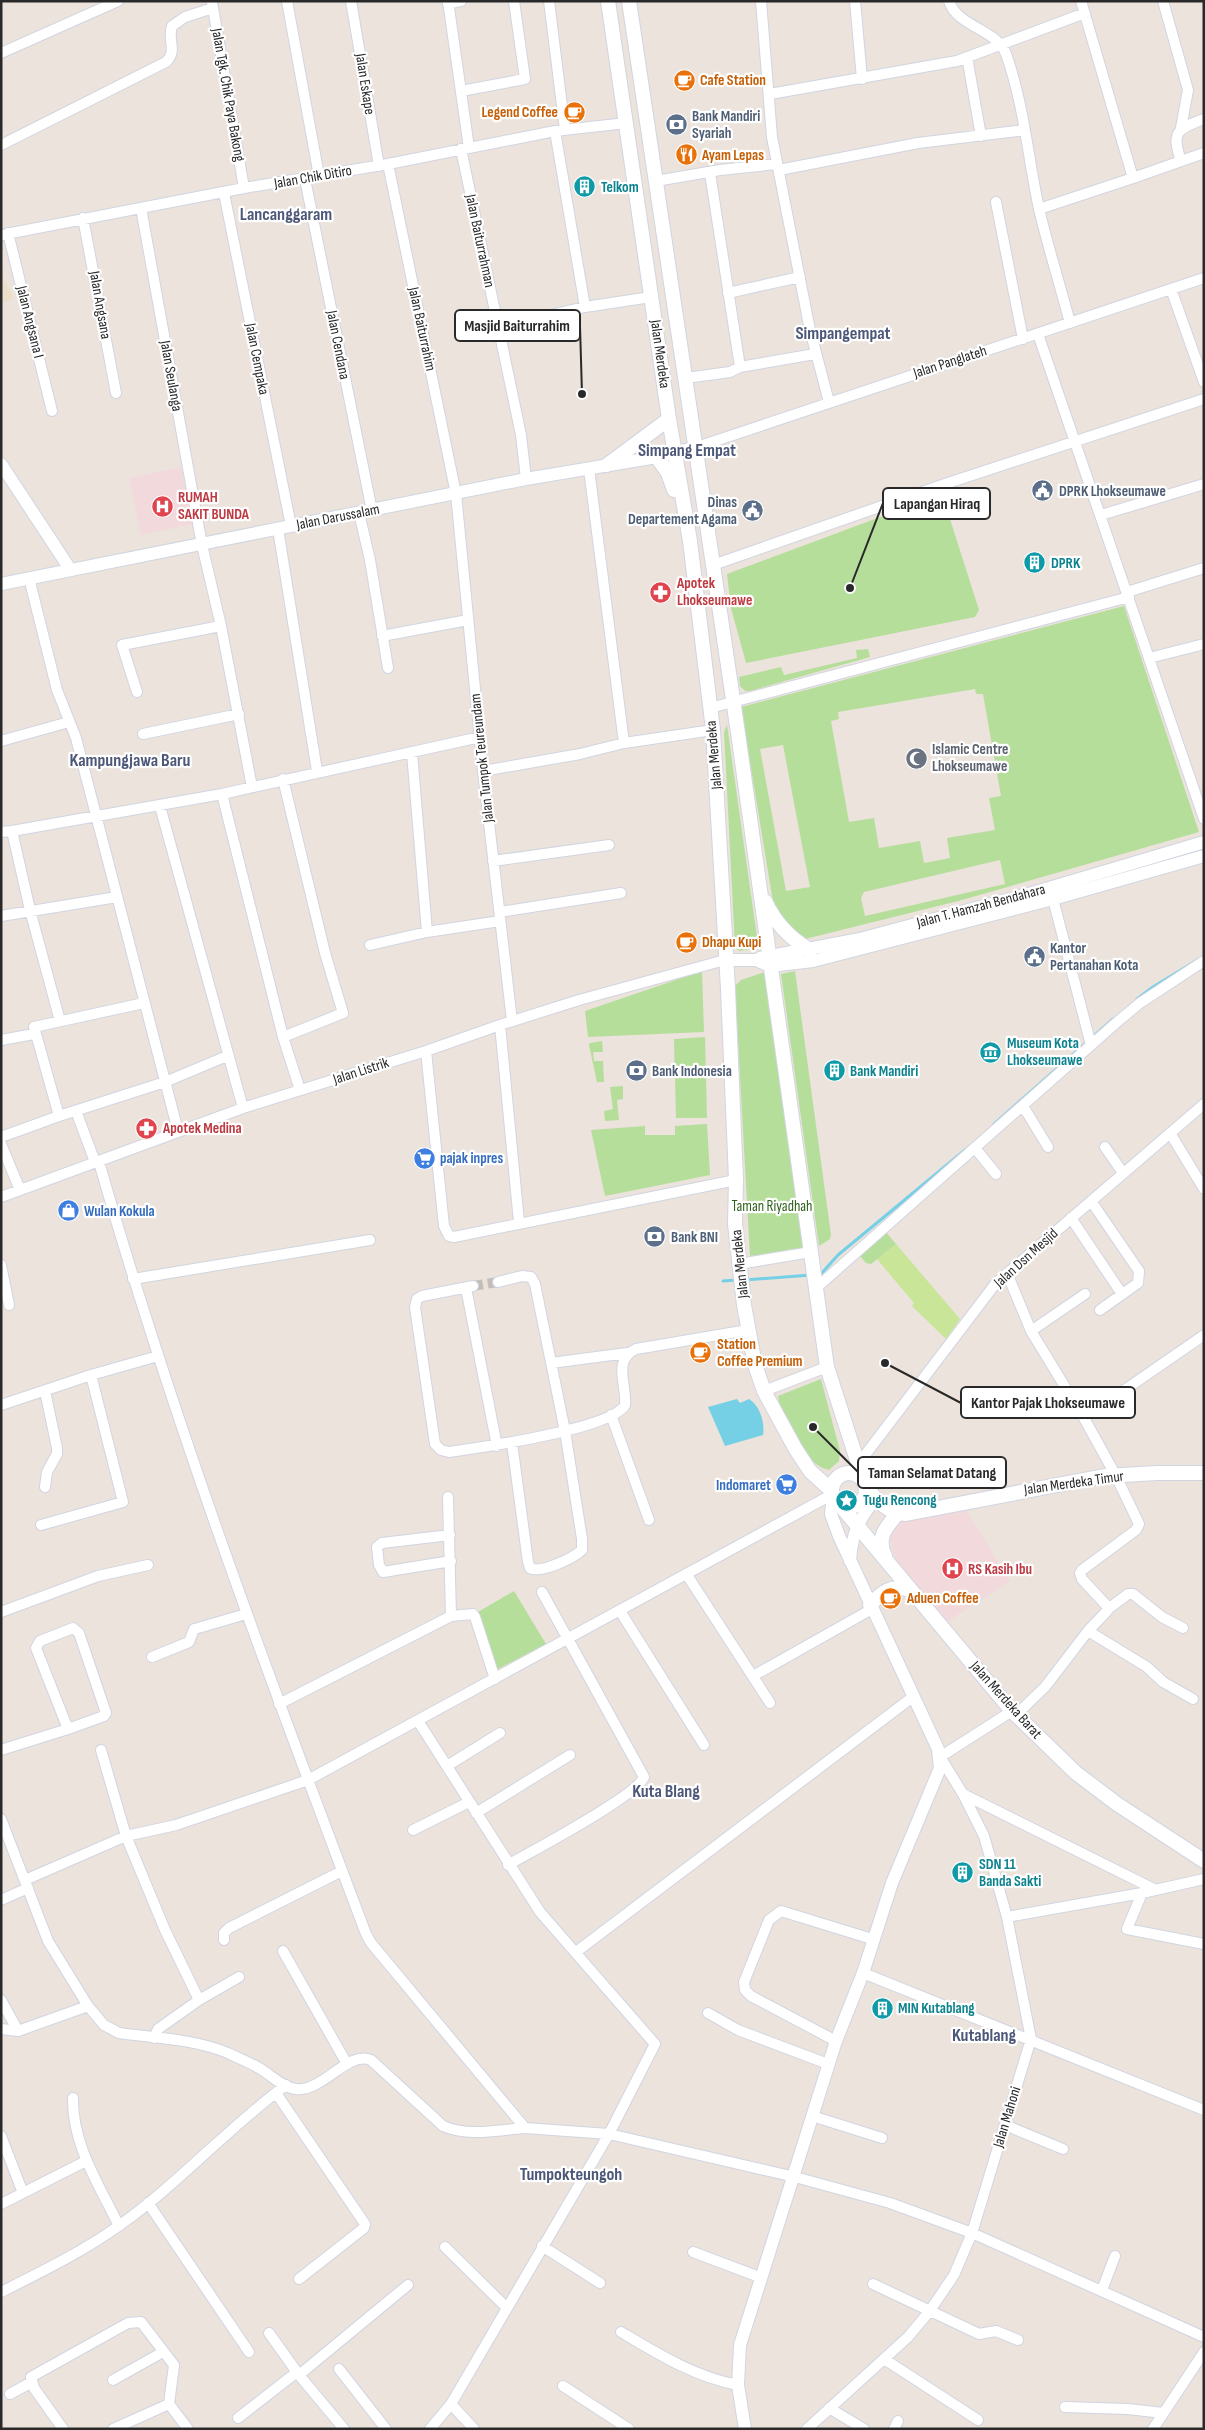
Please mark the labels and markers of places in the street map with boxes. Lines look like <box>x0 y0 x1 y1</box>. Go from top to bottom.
cafe icon: Cafe Station <box>672 68 696 92</box>
place label: Cafe Station <box>700 71 766 90</box>
cafe icon: Legend Coffee <box>562 100 586 124</box>
place label: Legend Coffee <box>481 103 558 122</box>
place label: Bank Mandiri Syariah <box>692 107 760 143</box>
bank icon: Bank Mandiri Syariah <box>664 113 688 137</box>
restaurant icon: Ayam Lepas <box>674 143 698 167</box>
place label: Ayam Lepas <box>701 146 764 165</box>
building icon: Telkom <box>573 175 597 199</box>
place label: Telkom <box>601 178 639 197</box>
callout: Masjid Baiturrahim <box>455 310 580 341</box>
public building icon: DPRK Lhokseumawe <box>1031 479 1055 503</box>
place label: DPRK Lhokseumawe <box>1059 482 1166 501</box>
place label: RUMAH SAKIT BUNDA <box>178 488 250 524</box>
callout: Lapangan Hiraq <box>883 488 990 519</box>
place label: Dinas Departement Agama <box>628 493 737 529</box>
hospital icon: RUMAH SAKIT BUNDA <box>150 494 174 518</box>
public building icon: Dinas Departement Agama <box>741 499 765 523</box>
building icon: DPRK <box>1023 551 1047 575</box>
place label: DPRK <box>1051 554 1081 573</box>
place label: Apotek Lhokseumawe <box>676 574 752 610</box>
pharmacy icon: Apotek Lhokseumawe <box>649 580 673 604</box>
place label: Islamic Centre Lhokseumawe <box>932 740 1009 776</box>
mosque icon: Islamic Centre Lhokseumawe <box>904 746 928 770</box>
cafe icon: Dhapu Kupi <box>674 930 698 954</box>
place label: Dhapu Kupi <box>702 933 761 952</box>
place label: Kantor Pertanahan Kota <box>1050 939 1139 975</box>
public building icon: Kantor Pertanahan Kota <box>1022 945 1046 969</box>
place label: Museum Kota Lhokseumawe <box>1007 1034 1082 1070</box>
museum icon: Museum Kota Lhokseumawe <box>979 1040 1003 1064</box>
bank icon: Bank Indonesia <box>624 1059 648 1083</box>
building icon: Bank Mandiri <box>822 1059 846 1083</box>
place label: Bank Indonesia <box>652 1062 732 1081</box>
place label: Bank Mandiri <box>850 1062 918 1081</box>
pharmacy icon: Apotek Medina <box>135 1116 159 1140</box>
place label: Apotek Medina <box>162 1119 242 1138</box>
supermarket icon: pajak inpres <box>412 1146 436 1170</box>
place label: pajak inpres <box>440 1149 504 1168</box>
shop icon: Wulan Kokula <box>56 1199 80 1223</box>
place label: Wulan Kokula <box>84 1202 155 1221</box>
bank icon: Bank BNI <box>643 1225 667 1249</box>
place label: Bank BNI <box>671 1228 718 1247</box>
place label: Station Coffee Premium <box>717 1335 803 1371</box>
cafe icon: Station Coffee Premium <box>689 1341 713 1365</box>
callout: Kantor Pajak Lhokseumawe <box>961 1387 1135 1418</box>
callout: Taman Selamat Datang <box>858 1457 1006 1488</box>
supermarket icon: Indomaret <box>775 1473 799 1497</box>
place label: Indomaret <box>716 1476 771 1495</box>
place icon: Tugu Rencong <box>835 1488 859 1512</box>
place label: Tugu Rencong <box>863 1491 937 1510</box>
hospital icon: RS Kasih Ibu <box>940 1557 964 1581</box>
place label: RS Kasih Ibu <box>968 1560 1032 1579</box>
cafe icon: Aduen Coffee <box>879 1586 903 1610</box>
place label: Aduen Coffee <box>906 1589 979 1608</box>
place label: SDN 11 Banda Sakti <box>979 1855 1041 1891</box>
building icon: SDN 11 Banda Sakti <box>951 1861 975 1885</box>
building icon: MIN Kutablang <box>870 1996 894 2020</box>
place label: MIN Kutablang <box>898 1999 975 2018</box>

